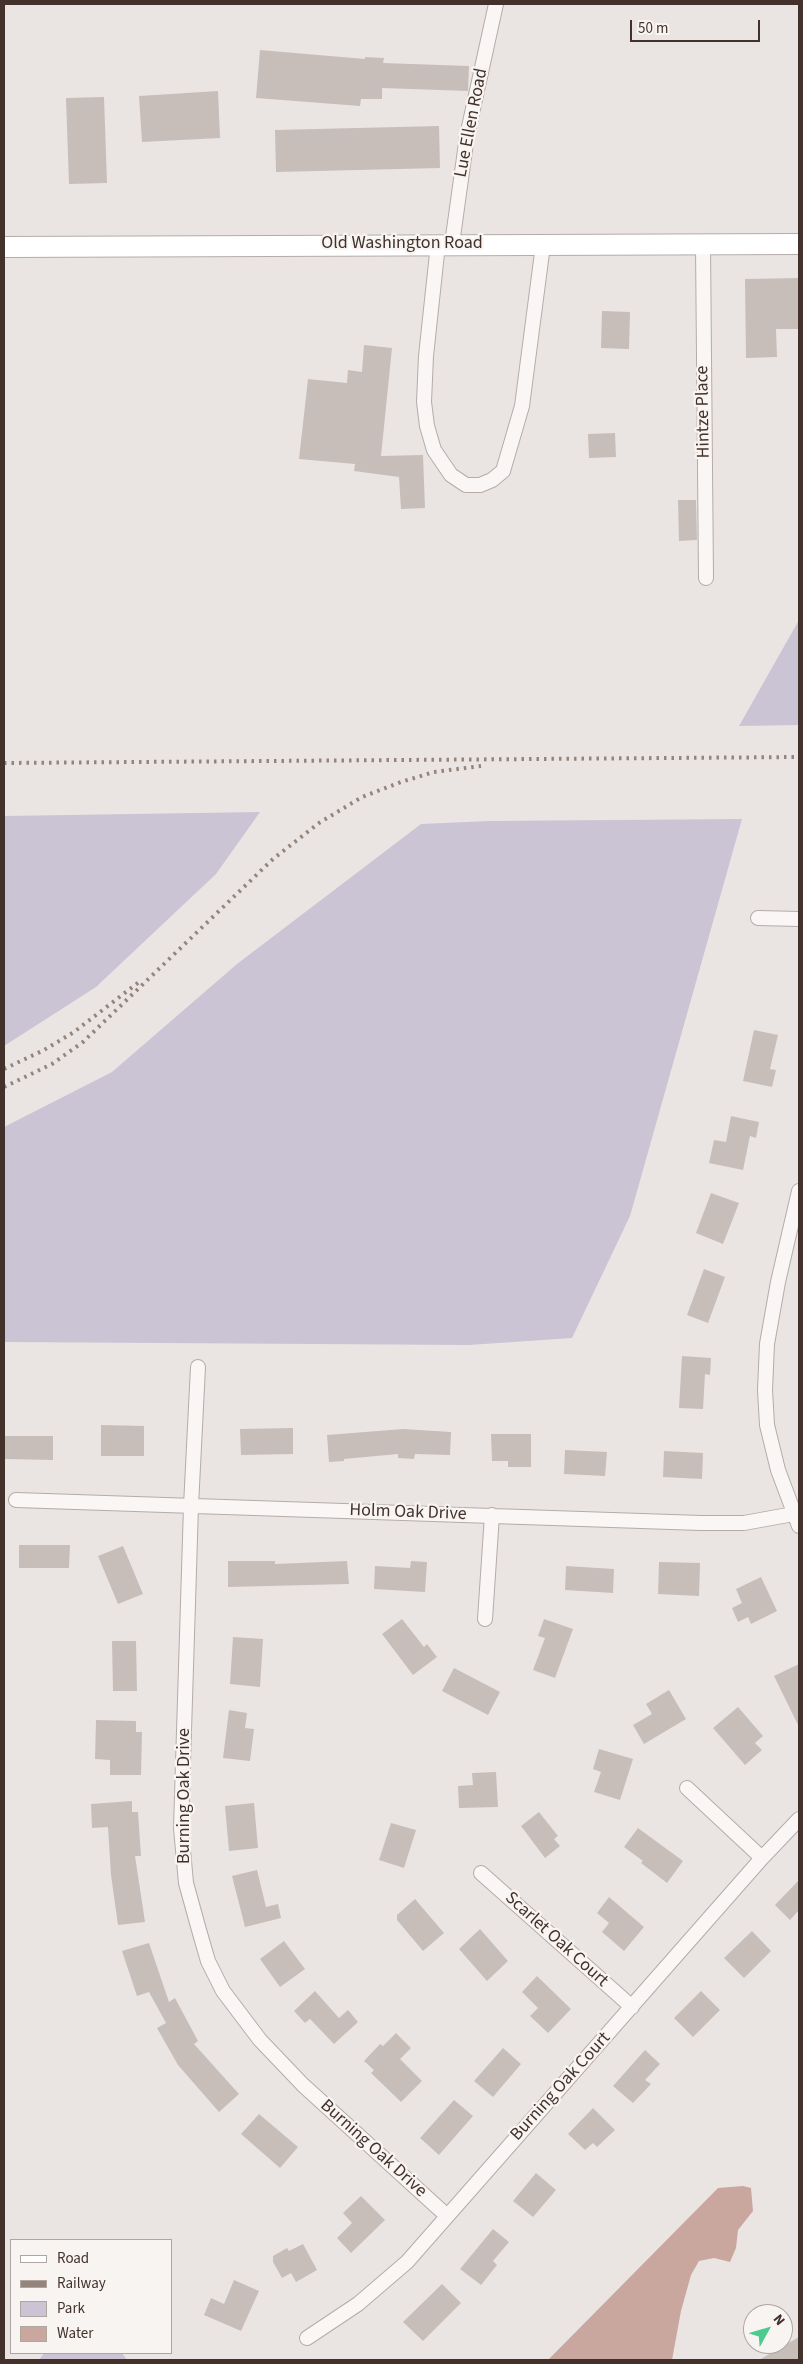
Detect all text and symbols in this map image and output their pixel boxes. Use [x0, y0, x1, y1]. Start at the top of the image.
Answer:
scale bar [633, 10, 763, 42]
text: 50 m [638, 18, 668, 39]
street label: Lue Ellen Road [451, 67, 493, 179]
street label: Old Washington Road [321, 233, 483, 255]
street label: Hintze Place [692, 365, 716, 459]
street label: Holm Oak Drive [349, 1500, 467, 1526]
street label: Burning Oak Drive [174, 1728, 196, 1864]
street label: Scarlet Oak Court [500, 1888, 612, 1992]
street label: Burning Oak Court [506, 2028, 616, 2146]
street label: Burning Oak Drive [315, 2095, 431, 2203]
legend [10, 2239, 172, 2354]
text: Road [57, 2248, 89, 2269]
text: Railway [57, 2273, 106, 2294]
text: Park [57, 2298, 85, 2319]
north arrow [743, 2304, 793, 2354]
text: N [768, 2310, 790, 2330]
text: Water [57, 2323, 93, 2344]

